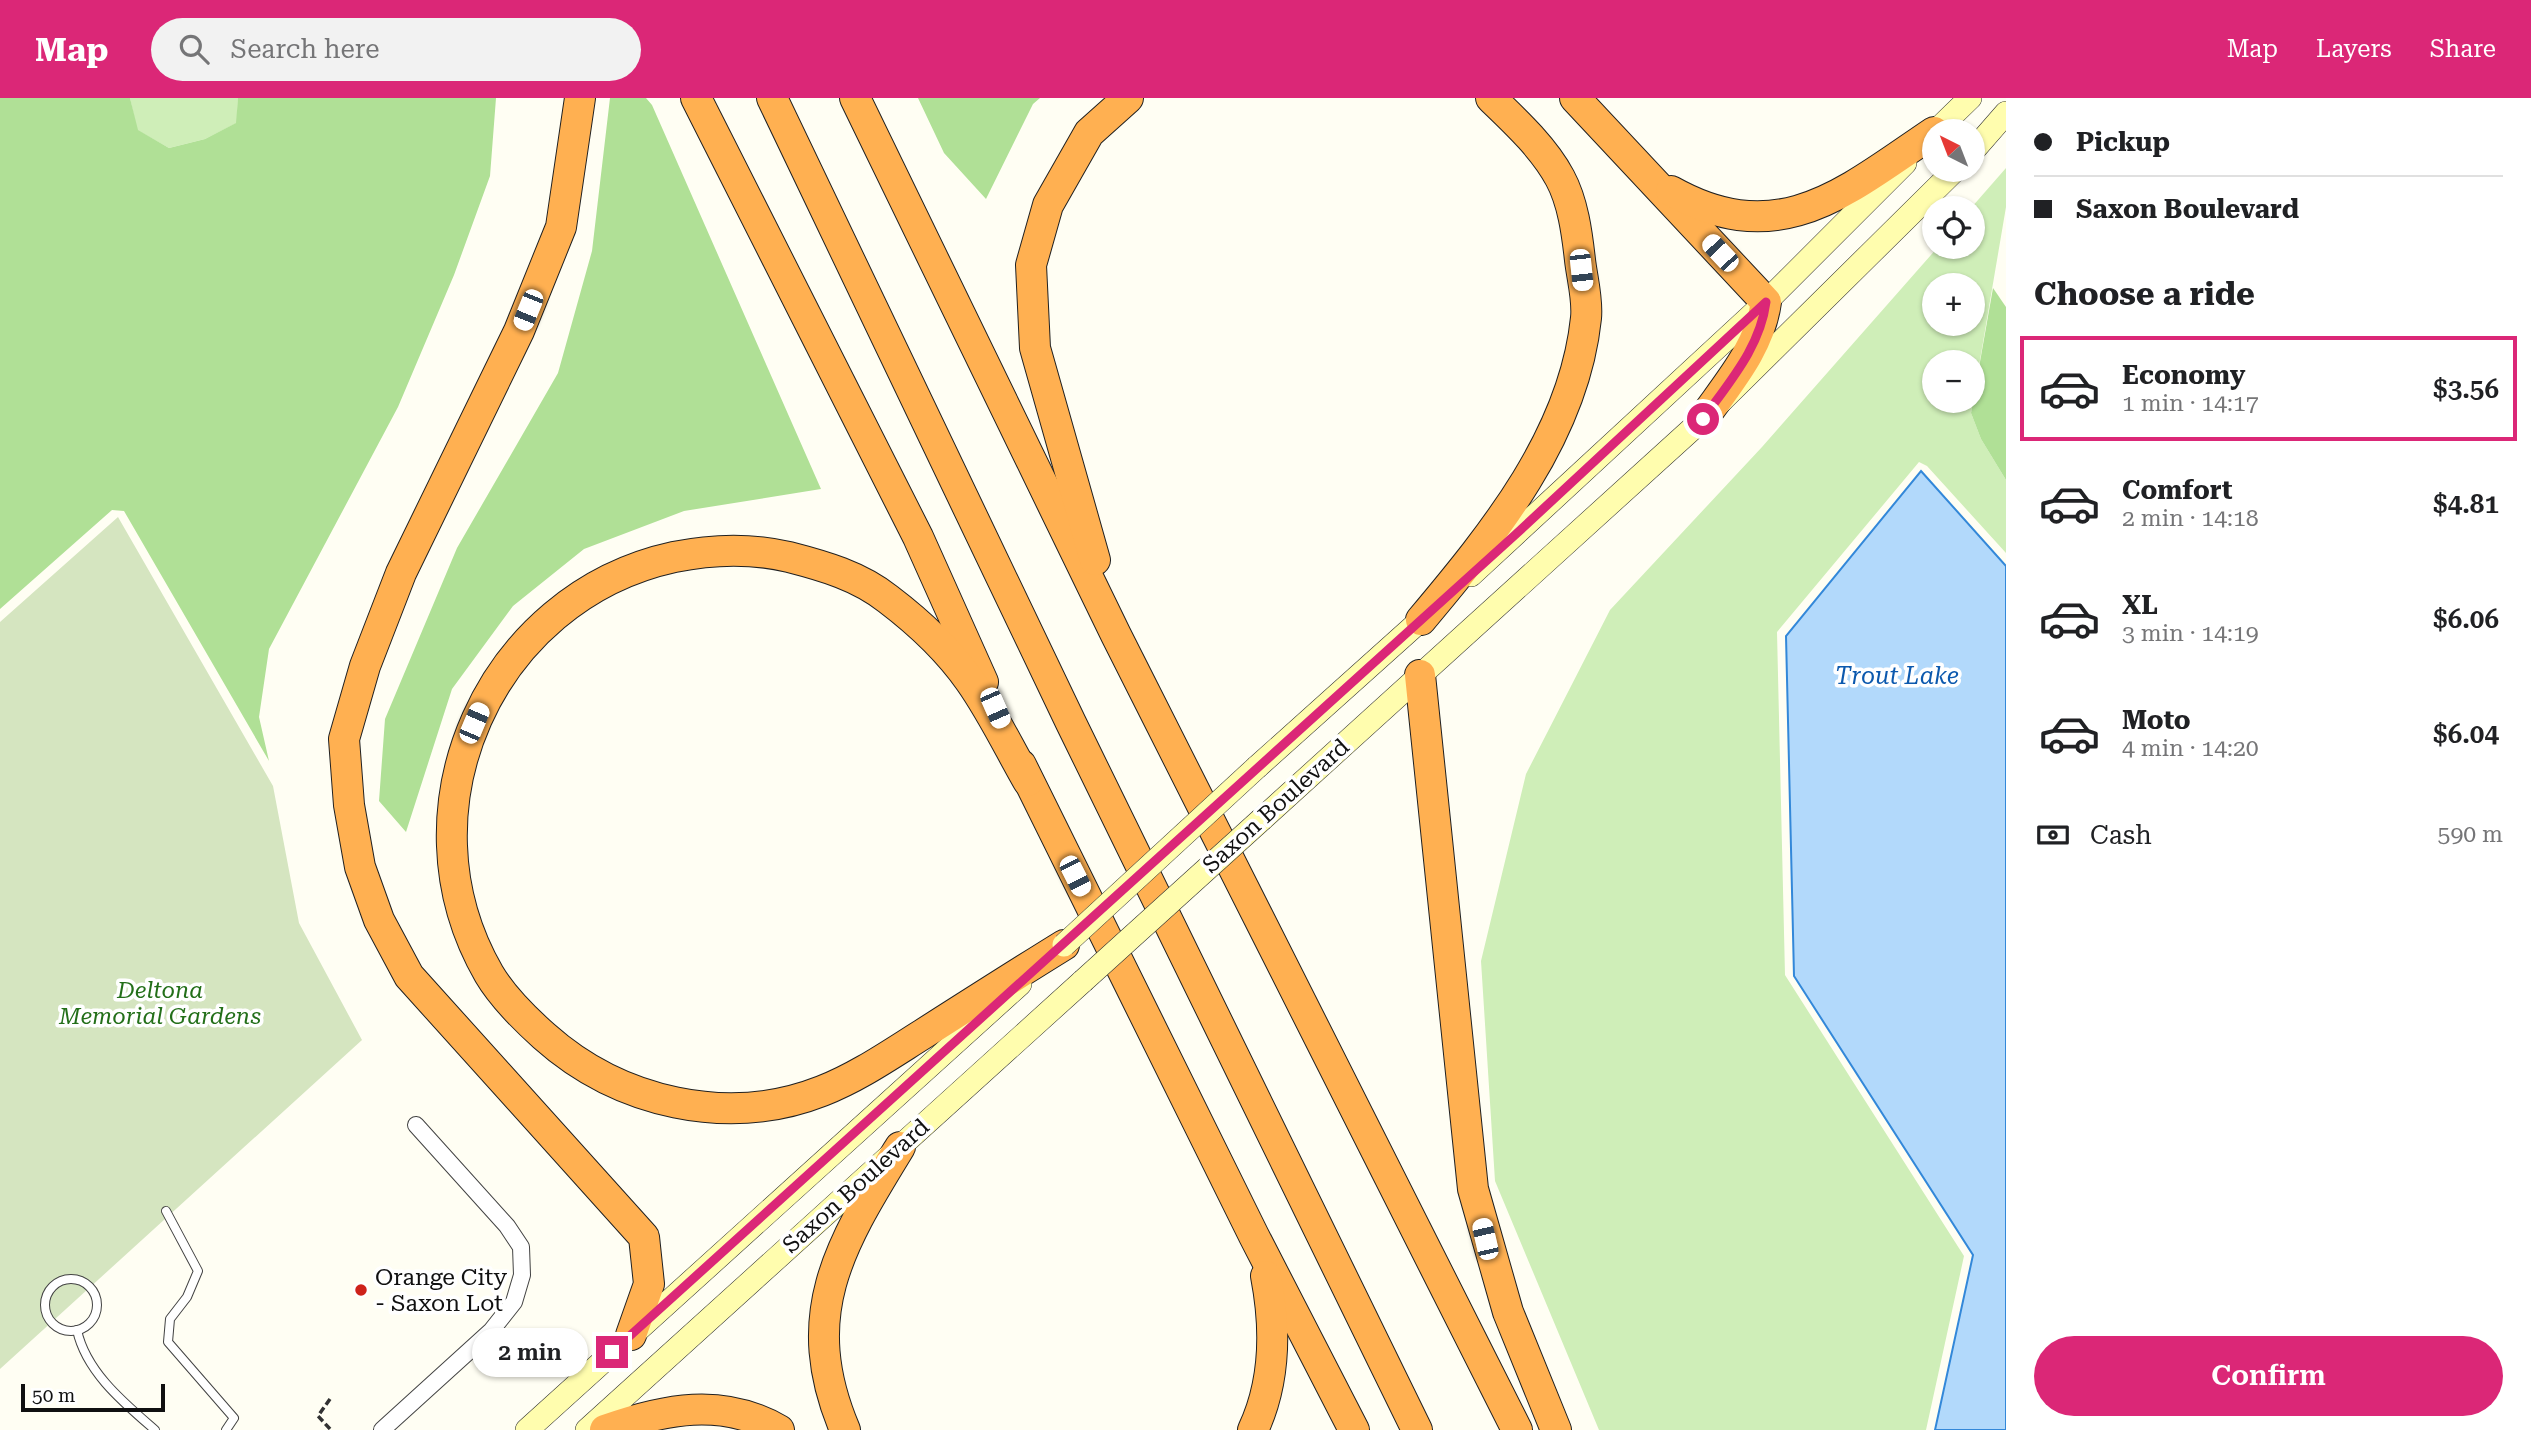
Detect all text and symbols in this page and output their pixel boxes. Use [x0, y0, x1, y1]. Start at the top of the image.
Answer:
search box [151, 18, 641, 81]
text: Map [35, 30, 109, 69]
icon: search [175, 30, 213, 68]
text: Search here [231, 34, 380, 64]
text: Map [2227, 35, 2278, 63]
text: Layers [2316, 35, 2392, 63]
text: Share [2430, 35, 2496, 63]
north arrow [1922, 119, 1984, 182]
map controls [1922, 119, 1985, 413]
text: Pickup [2076, 127, 2170, 157]
text: Saxon Boulevard [2076, 194, 2299, 224]
button: locate [1922, 196, 1985, 259]
car [1698, 230, 1743, 276]
car [1569, 248, 1594, 292]
button: + [1922, 273, 1985, 336]
text: Choose a ride [2034, 275, 2255, 313]
car [511, 287, 546, 333]
button: − [1922, 350, 1985, 413]
icon: car [2038, 357, 2101, 420]
text: Economy [2122, 360, 2245, 390]
text: $3.56 [2433, 374, 2499, 404]
text: 1 min · 14:17 [2122, 390, 2259, 417]
route start [1687, 403, 1719, 435]
icon: car [2038, 472, 2101, 535]
text: Comfort [2122, 475, 2232, 505]
text: $4.81 [2433, 489, 2499, 519]
text: 2 min · 14:18 [2122, 505, 2259, 532]
icon: car [2038, 587, 2101, 650]
text: XL [2122, 590, 2158, 620]
text: $6.06 [2433, 604, 2499, 634]
text: 3 min · 14:19 [2122, 620, 2259, 647]
water label: Trout Lake [1835, 662, 1959, 690]
car [977, 685, 1014, 731]
car [457, 700, 492, 746]
icon: car [2038, 702, 2101, 765]
text: Moto [2122, 705, 2191, 735]
text: $6.04 [2433, 719, 2499, 749]
street label: Saxon Boulevard [1197, 733, 1355, 879]
text: 4 min · 14:20 [2122, 735, 2259, 762]
icon: cash [2034, 816, 2072, 854]
text: Cash [2090, 820, 2152, 850]
text: 590 m [2438, 821, 2503, 848]
car [1057, 853, 1094, 899]
park label: Deltona Memorial Gardens [58, 977, 261, 1030]
street label: Saxon Boulevard [777, 1113, 935, 1259]
car [1471, 1216, 1500, 1262]
place label: Orange City - Saxon Lot [375, 1264, 508, 1317]
marker: Orange City - Saxon Lot [353, 1282, 369, 1298]
callout: 2 min [472, 1328, 588, 1376]
route end [596, 1336, 628, 1368]
button: Confirm [2034, 1336, 2503, 1416]
text: 2 min [498, 1339, 562, 1366]
scale bar [21, 1381, 164, 1413]
text: 50 m [32, 1384, 75, 1407]

